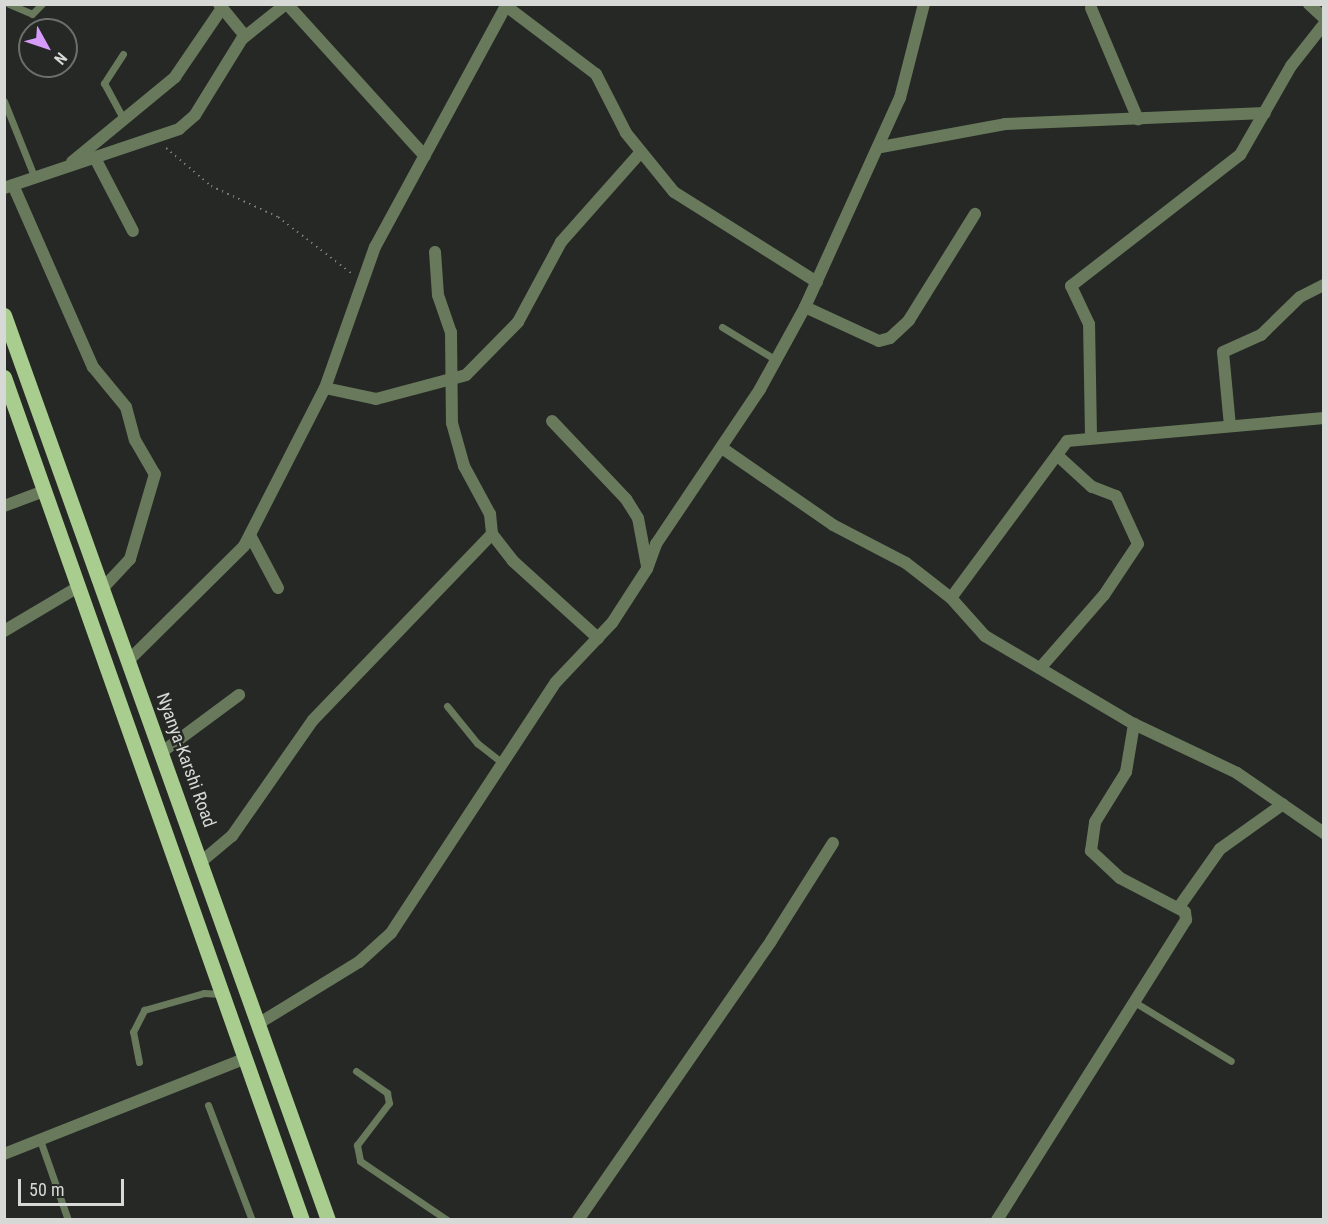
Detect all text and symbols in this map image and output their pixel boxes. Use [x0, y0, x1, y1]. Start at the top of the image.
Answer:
north arrow [18, 18, 78, 78]
text: N [50, 49, 71, 68]
street label: Nyanya-Karshi Road [152, 690, 220, 830]
scale bar [21, 1167, 128, 1205]
text: 50 m [29, 1179, 64, 1200]

